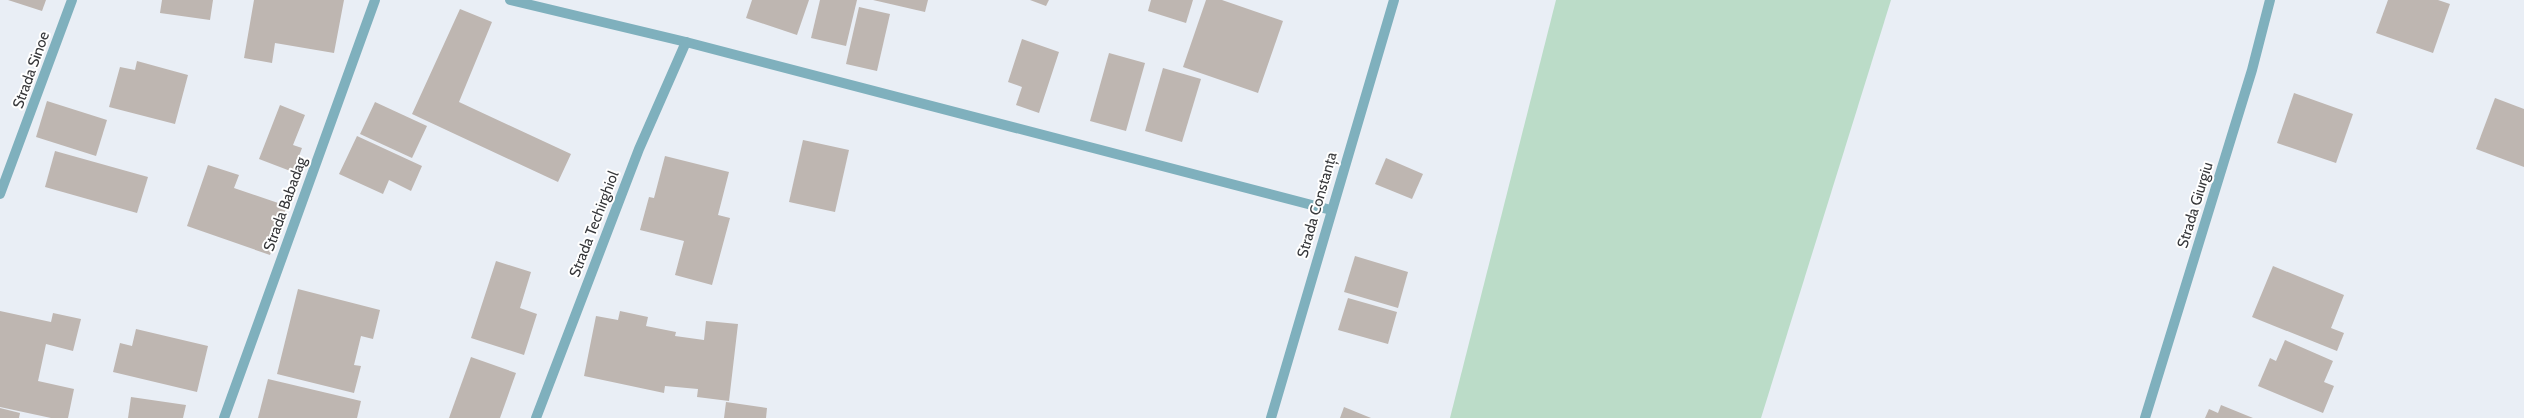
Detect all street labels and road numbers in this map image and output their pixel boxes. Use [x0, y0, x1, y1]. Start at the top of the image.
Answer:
street label: Strada Sinoe [9, 29, 53, 111]
street label: Strada Constanța [1293, 149, 1342, 260]
street label: Strada Babadag [260, 154, 311, 254]
street label: Strada Giurgiu [2173, 160, 2217, 250]
street label: Strada Techirghiol [566, 168, 623, 280]

